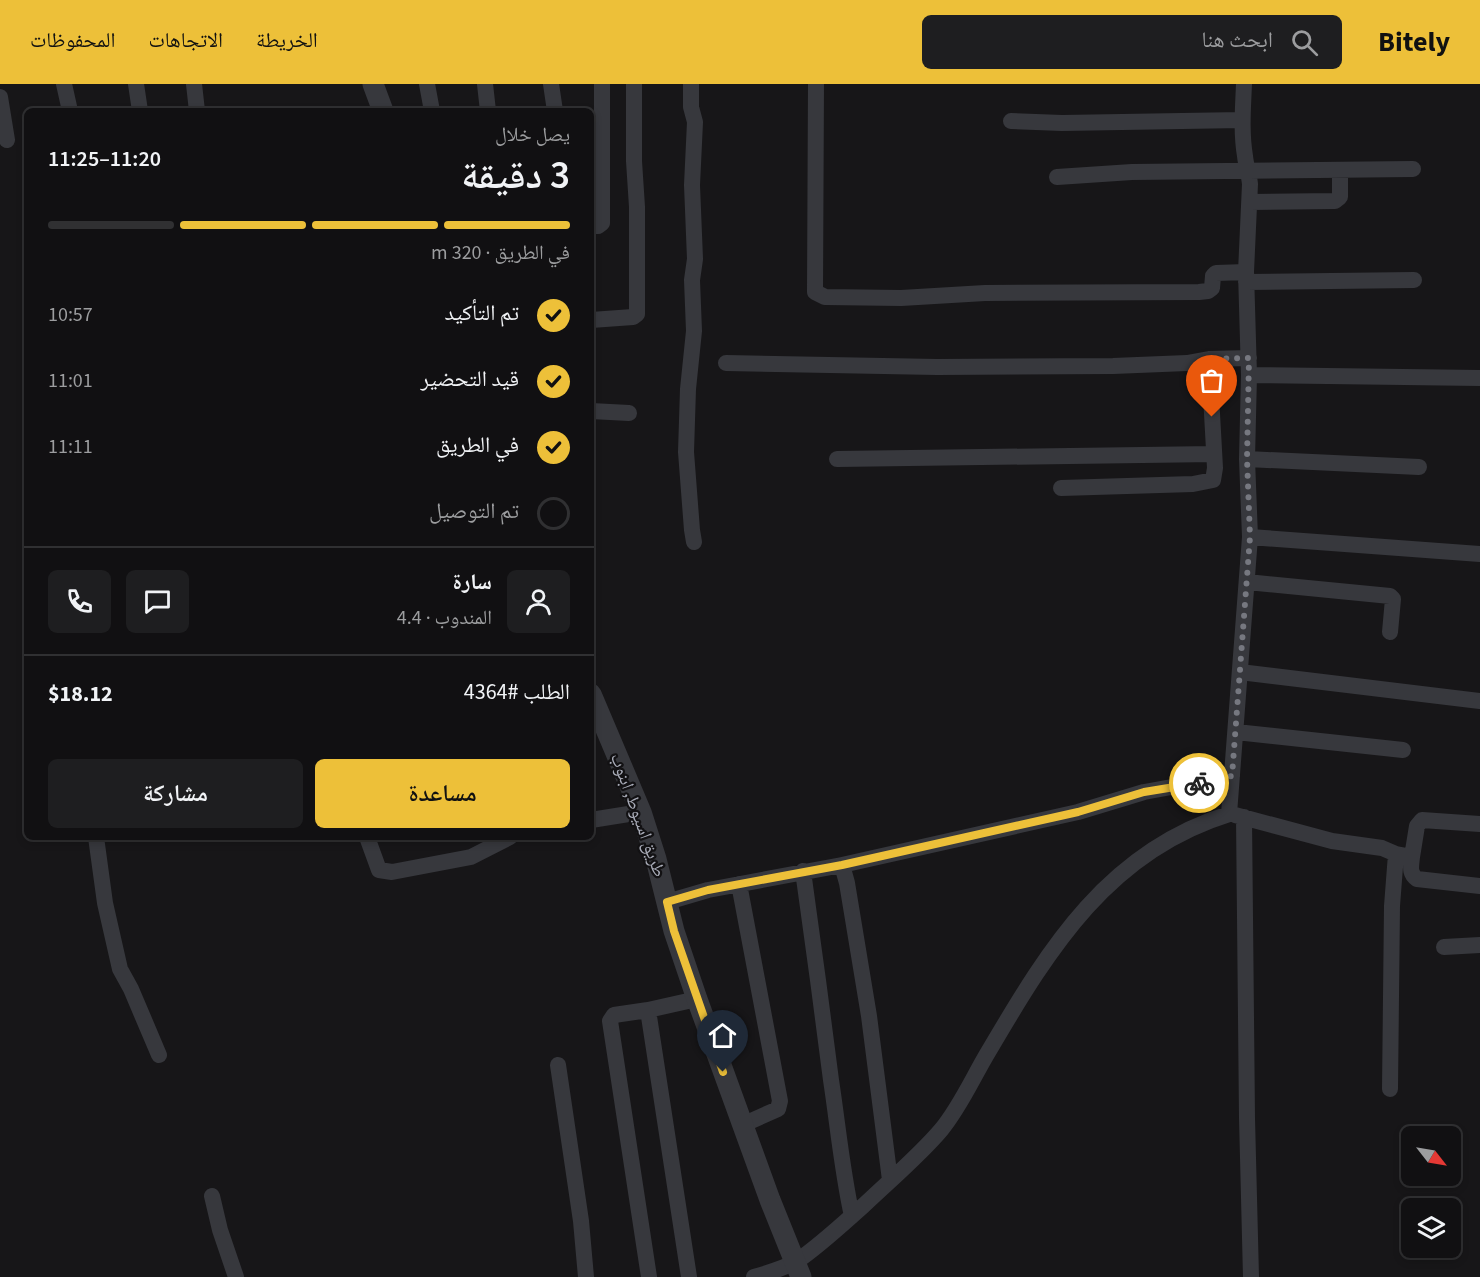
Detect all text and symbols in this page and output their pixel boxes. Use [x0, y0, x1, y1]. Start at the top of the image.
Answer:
search box [922, 15, 1342, 69]
text: Bitely [1378, 22, 1450, 62]
text: ابحث هنا [1202, 24, 1273, 56]
text: المحفوظات [30, 25, 115, 55]
text: الاتجاهات [148, 25, 223, 55]
text: الخريطة [256, 25, 318, 55]
icon: search [1288, 26, 1321, 59]
text: يصل خلال [495, 121, 570, 149]
text: 11:20–11:25 [48, 143, 161, 175]
text: 3 دقيقة [461, 148, 570, 204]
text: في الطريق · 320 m [431, 239, 570, 267]
text: تم التأكيد [445, 297, 519, 329]
icon: check [537, 299, 570, 332]
text: 10:57 [48, 301, 93, 329]
pin [1186, 355, 1237, 417]
text: قيد التحضير [421, 363, 519, 395]
icon: bag [1195, 364, 1228, 397]
icon: check [537, 365, 570, 398]
text: 11:01 [48, 367, 93, 395]
text: في الطريق [436, 429, 519, 461]
icon: check [537, 431, 570, 464]
text: 11:11 [48, 433, 93, 461]
text: تم التوصيل [429, 495, 519, 527]
text: سارة [453, 566, 492, 598]
button: phone [48, 570, 111, 633]
button: chat [126, 570, 189, 633]
button: person [507, 570, 570, 633]
text: المندوب · 4.4 [397, 604, 492, 632]
text: الطلب #4364 [464, 676, 570, 708]
text: $18.12 [48, 678, 113, 710]
street label: طريق اسيوط, ابنوب [604, 750, 672, 880]
courier [1169, 753, 1229, 813]
button: مشاركة [48, 759, 303, 828]
button: مساعدة [315, 759, 570, 828]
icon: bike [1183, 767, 1216, 800]
pin [697, 1010, 748, 1072]
icon: home [706, 1019, 739, 1052]
north arrow [1401, 1126, 1461, 1186]
map controls [1401, 1126, 1461, 1258]
button: layers [1401, 1198, 1461, 1258]

